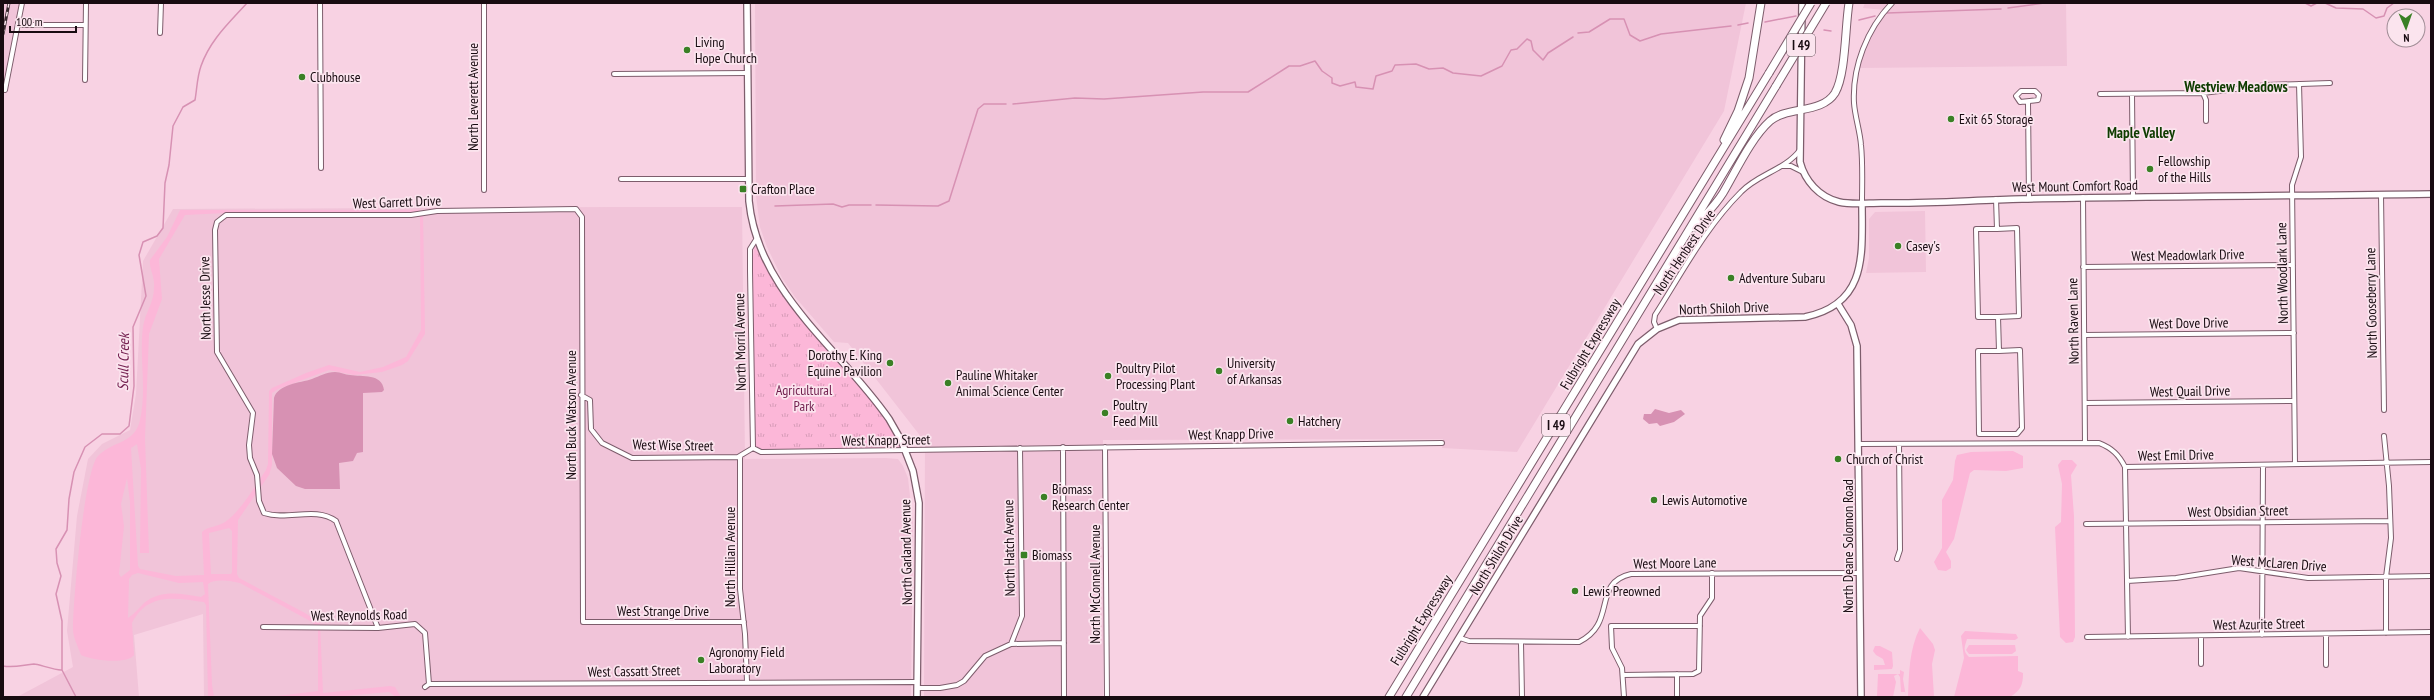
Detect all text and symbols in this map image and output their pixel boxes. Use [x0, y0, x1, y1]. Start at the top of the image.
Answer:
scale bar [10, 8, 76, 34]
north arrow [2386, 8, 2426, 48]
text: 100 m [16, 14, 43, 29]
text: N [2403, 31, 2410, 45]
place label: Living Hope Church [695, 33, 757, 67]
road number: I 49 [1787, 34, 1815, 56]
street label: North Leverett Avenue [464, 43, 482, 151]
marker: Living Hope Church [682, 45, 692, 55]
place label: Clubhouse [310, 68, 361, 86]
marker: Clubhouse [297, 72, 307, 82]
district label: Westview Meadows [2183, 77, 2288, 96]
place label: Exit 65 Storage [1959, 110, 2033, 128]
marker: Exit 65 Storage [1946, 114, 1956, 124]
district label: Maple Valley [2107, 123, 2176, 142]
place label: Fellowship of the Hills [2158, 152, 2211, 186]
marker: Fellowship of the Hills [2145, 164, 2155, 174]
street label: West Mount Comfort Road [2012, 176, 2138, 196]
place label: Crafton Place [751, 180, 815, 198]
marker: Crafton Place [738, 184, 748, 194]
street label: West Garrett Drive [353, 191, 442, 213]
street label: North Henbest Drive [1649, 206, 1719, 298]
street label: North Woodlark Lane [2272, 222, 2292, 324]
place label: Casey's [1906, 237, 1940, 255]
marker: Casey's [1893, 241, 1903, 251]
street label: West Meadowlark Drive [2131, 245, 2245, 265]
street label: North Gooseberry Lane [2361, 247, 2381, 359]
street label: North Jesse Drive [195, 256, 215, 340]
place label: Adventure Subaru [1739, 269, 1825, 287]
marker: Adventure Subaru [1726, 273, 1736, 283]
street label: North Raven Lane [2063, 277, 2083, 364]
street label: North Morril Avenue [730, 293, 750, 391]
street label: Fulbright Expressway [1556, 295, 1625, 393]
street label: North Shiloh Drive [1679, 297, 1769, 319]
street label: West Dove Drive [2149, 313, 2229, 333]
water label: Scull Creek [113, 331, 133, 391]
place label: Dorothy E. King Equine Pavilion [807, 346, 882, 380]
street label: North Buck Watson Avenue [562, 350, 580, 480]
place label: University of Arkansas [1227, 354, 1282, 388]
marker: Dorothy E. King Equine Pavilion [885, 358, 895, 368]
place label: Poultry Pilot Processing Plant [1116, 359, 1195, 393]
place label: Pauline Whitaker Animal Science Center [956, 366, 1064, 400]
marker: University of Arkansas [1214, 366, 1224, 376]
marker: Poultry Pilot Processing Plant [1103, 371, 1113, 381]
marker: Pauline Whitaker Animal Science Center [943, 378, 953, 388]
park label: Agricultural Park [776, 381, 833, 415]
street label: West Quail Drive [2150, 381, 2231, 401]
place label: Poultry Feed Mill [1113, 396, 1158, 430]
marker: Poultry Feed Mill [1100, 408, 1110, 418]
place label: Hatchery [1298, 412, 1342, 430]
road number: I 49 [1542, 414, 1570, 436]
marker: Hatchery [1285, 416, 1295, 426]
street label: West Knapp Drive [1188, 424, 1274, 444]
street label: West Knapp Street [841, 430, 931, 450]
street label: West Wise Street [632, 435, 714, 455]
street label: West Emil Drive [2138, 445, 2214, 465]
place label: Church of Christ [1846, 450, 1923, 468]
marker: Church of Christ [1833, 454, 1843, 464]
street label: North Deane Solomon Road [1839, 479, 1857, 613]
place label: Biomass Research Center [1052, 480, 1129, 514]
place label: Lewis Automotive [1662, 491, 1747, 509]
marker: Biomass Research Center [1039, 492, 1049, 502]
marker: Lewis Automotive [1649, 495, 1659, 505]
street label: North Garland Avenue [896, 499, 916, 605]
street label: North Hatch Avenue [999, 499, 1019, 597]
street label: West Obsidian Street [2188, 501, 2289, 521]
street label: North Hillian Avenue [721, 506, 739, 607]
street label: North Shiloh Drive [1465, 512, 1527, 598]
street label: North McConnell Avenue [1086, 524, 1104, 644]
place label: Biomass [1032, 546, 1072, 564]
marker: Biomass [1019, 550, 1029, 560]
street label: West McLaren Drive [2231, 551, 2327, 575]
street label: West Moore Lane [1633, 553, 1717, 573]
street label: Fulbright Expressway [1386, 571, 1456, 669]
place label: Lewis Preowned [1583, 582, 1660, 600]
marker: Lewis Preowned [1570, 586, 1580, 596]
street label: West Strange Drive [617, 602, 709, 620]
street label: West Reynolds Road [311, 605, 407, 625]
street label: West Azurite Street [2213, 614, 2305, 634]
place label: Agronomy Field Laboratory [709, 643, 784, 677]
marker: Agronomy Field Laboratory [696, 655, 706, 665]
street label: West Cassatt Street [587, 661, 681, 681]

